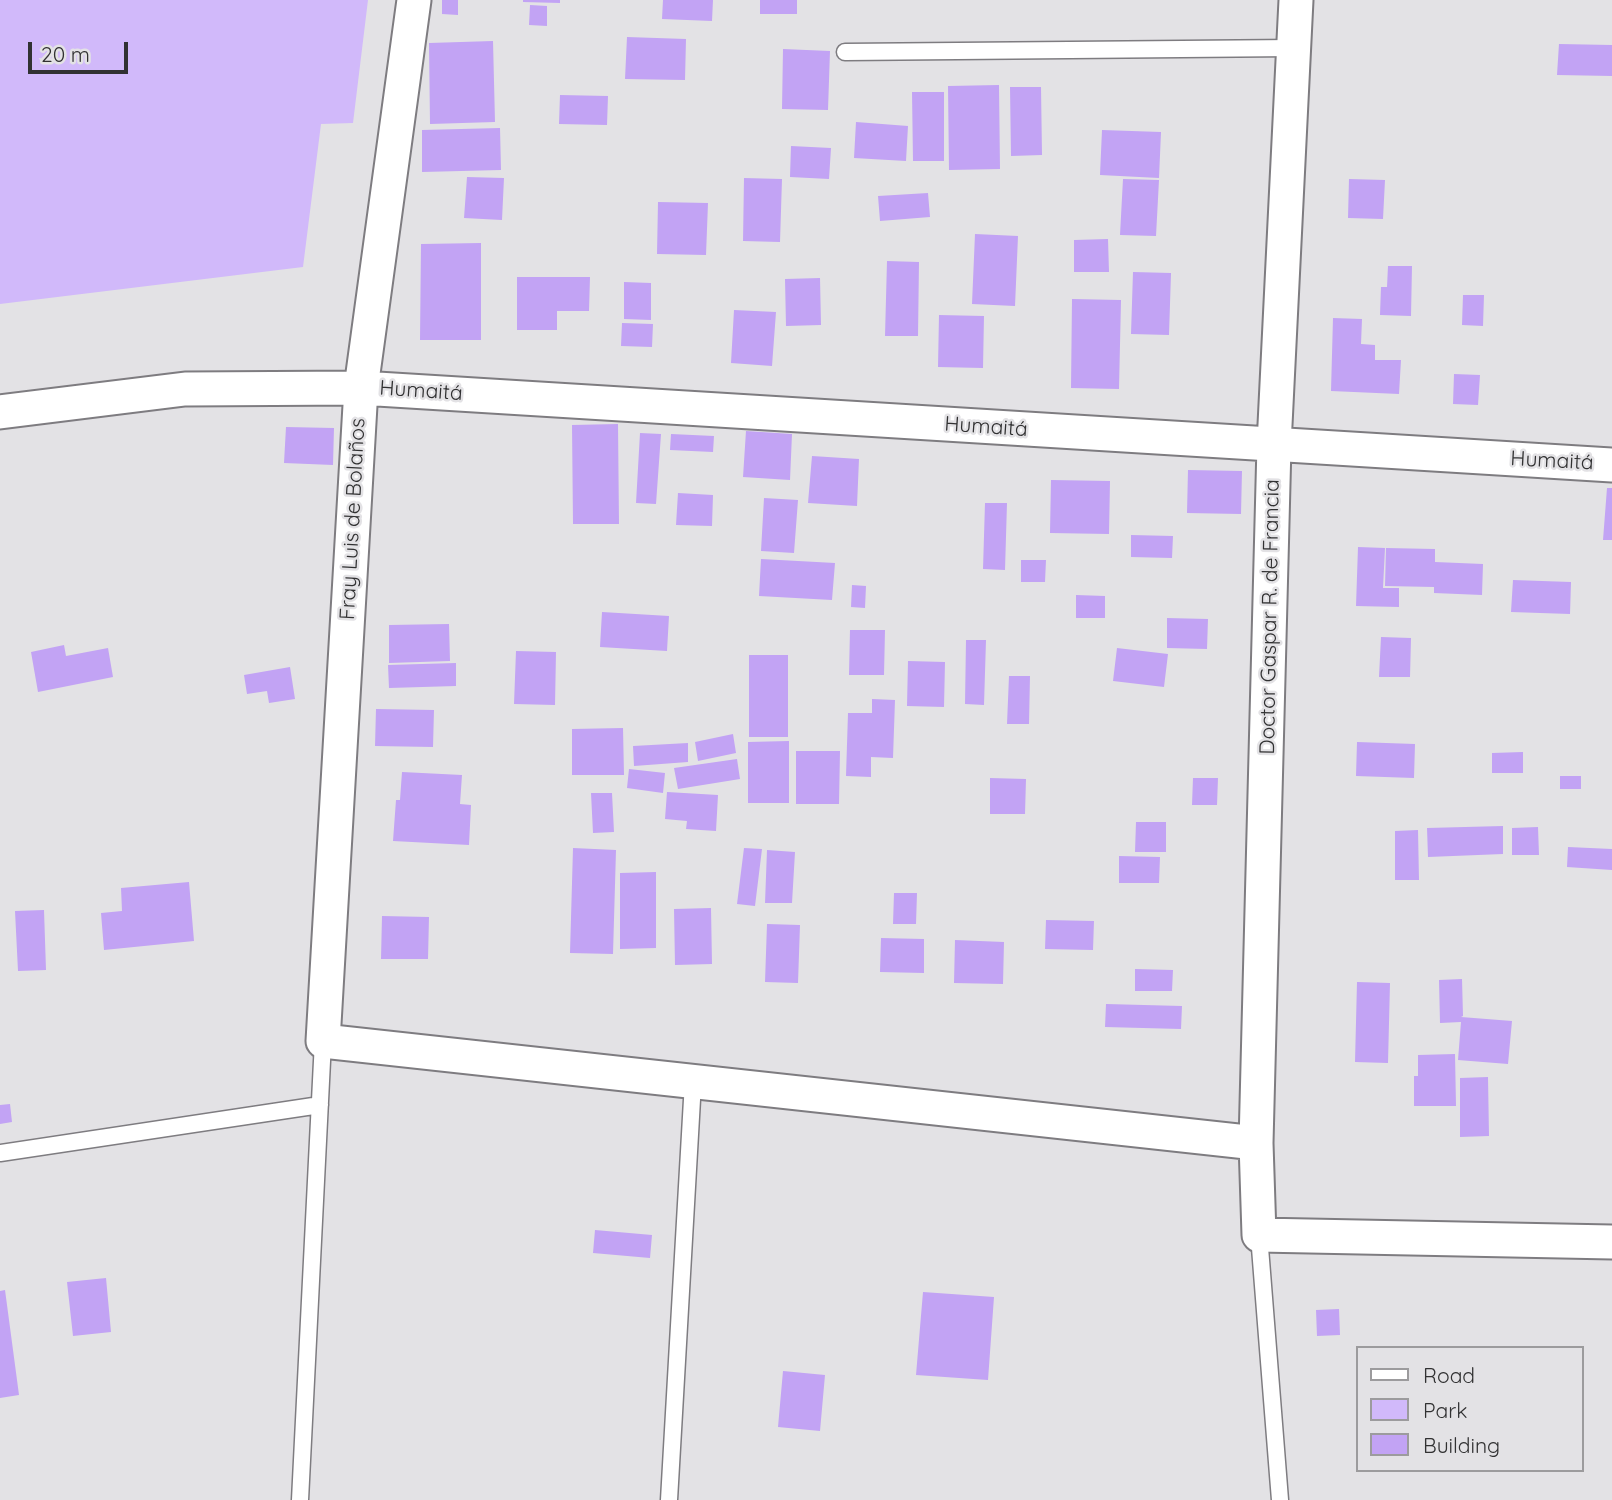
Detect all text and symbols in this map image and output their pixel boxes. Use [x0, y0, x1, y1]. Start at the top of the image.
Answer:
scale bar [32, 28, 131, 72]
text: 20 m [41, 41, 90, 67]
street label: Humaitá [379, 376, 463, 406]
street label: Humaitá [944, 412, 1028, 442]
street label: Fray Luis de Bolaños [335, 417, 371, 621]
street label: Humaitá [1510, 446, 1594, 476]
street label: Doctor Gaspar R. de Francia [1255, 479, 1285, 755]
legend [1356, 1346, 1584, 1472]
text: Road [1423, 1362, 1475, 1388]
text: Park [1423, 1397, 1467, 1423]
text: Building [1423, 1432, 1500, 1458]

